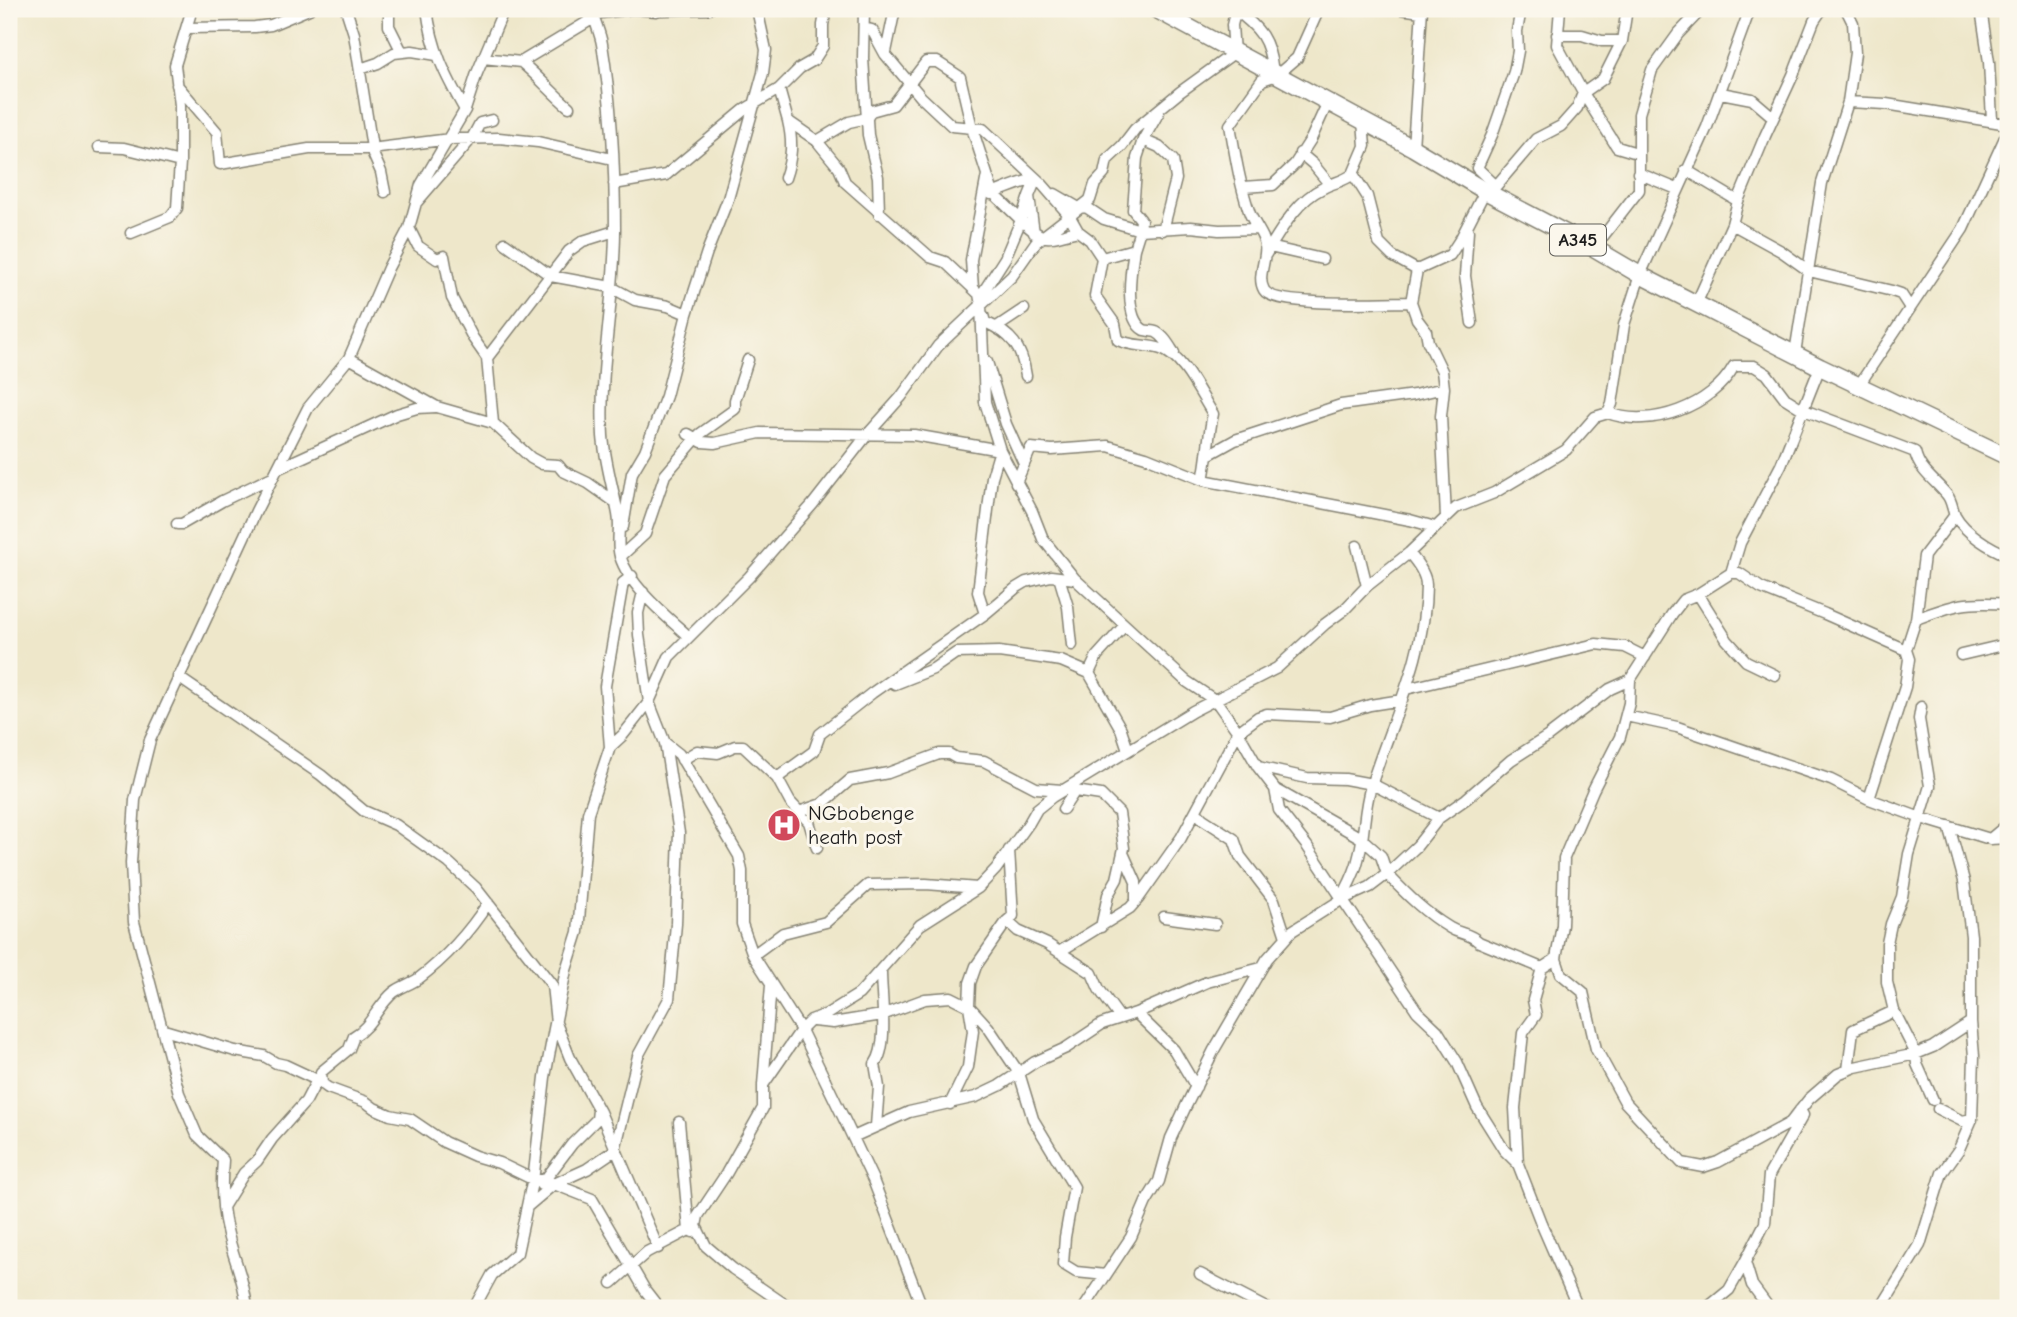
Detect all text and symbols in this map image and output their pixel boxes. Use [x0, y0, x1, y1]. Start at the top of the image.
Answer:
road number: A345 [1550, 224, 1606, 256]
place label: NGbobenge heath post [808, 801, 914, 849]
hospital icon: NGbobenge heath post [765, 806, 803, 844]

